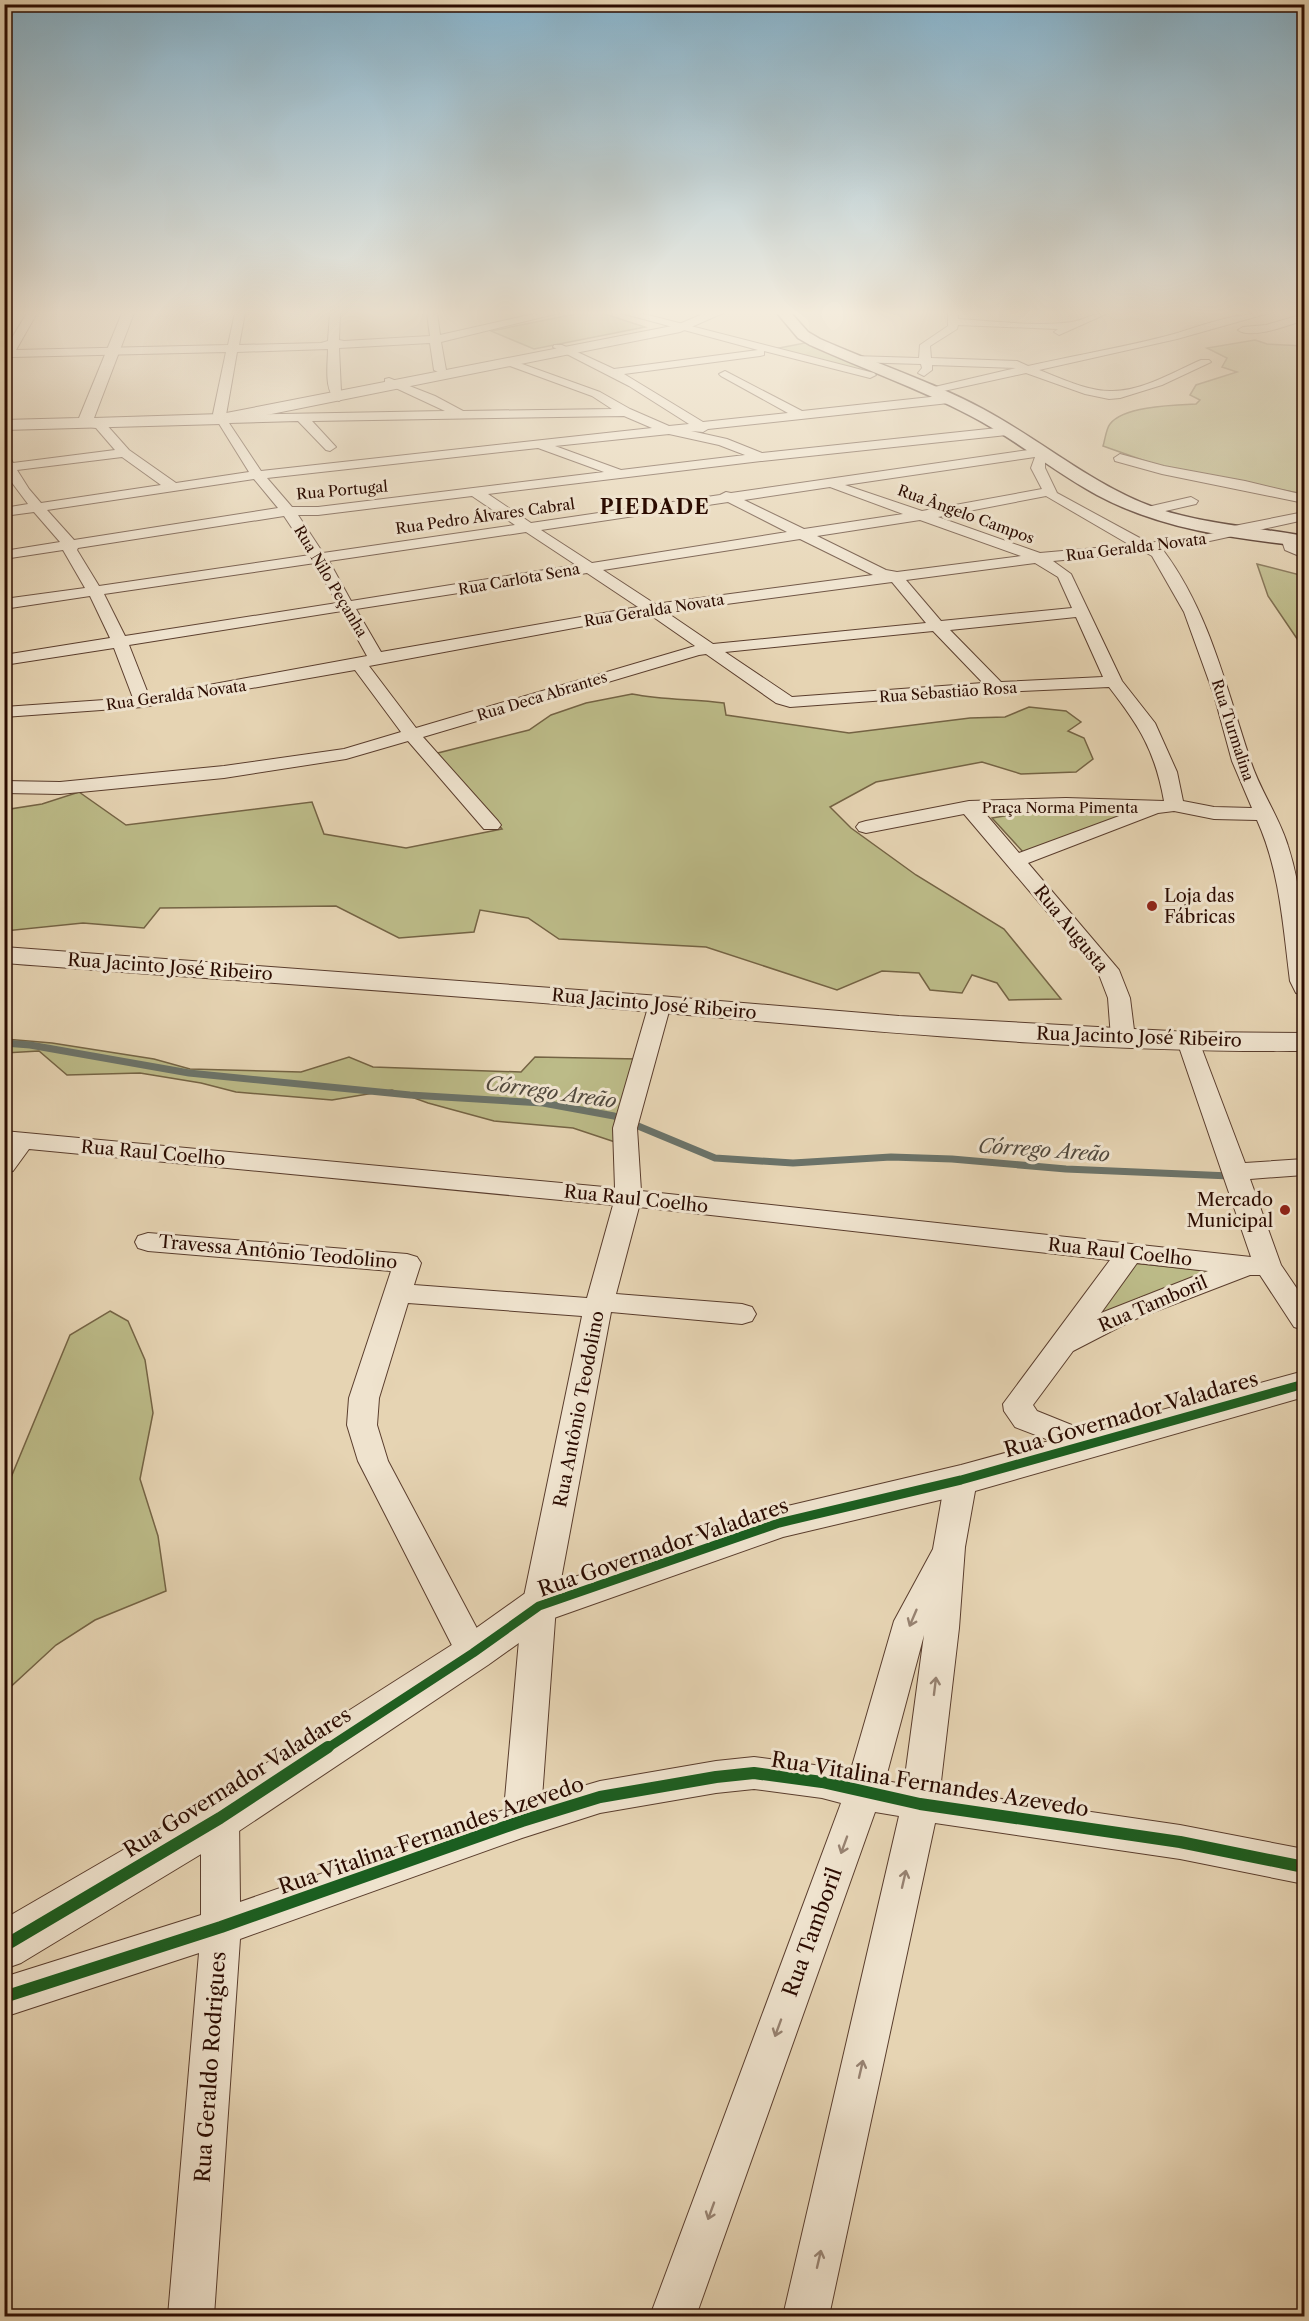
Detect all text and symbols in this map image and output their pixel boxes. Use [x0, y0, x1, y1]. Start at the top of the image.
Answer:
street label: Rua Portugal [295, 476, 389, 503]
street label: Rua Ângelo Campos [895, 480, 1037, 548]
street label: Rua Pedro Álvares Cabral [394, 494, 576, 538]
district label: PIEDADE [600, 495, 710, 519]
street label: Rua Nilo Peçanha [290, 522, 372, 640]
street label: Rua Geralda Novata [1065, 529, 1207, 565]
street label: Rua Carlota Sena [457, 559, 581, 599]
street label: Rua Geralda Novata [583, 590, 725, 630]
street label: Rua Deca Abrantes [474, 667, 610, 725]
street label: Rua Geralda Novata [105, 676, 247, 714]
street label: Rua Turmalina [1208, 677, 1258, 783]
street label: Rua Sebastião Rosa [878, 678, 1018, 706]
street label: Praça Norma Pimenta [982, 798, 1138, 817]
street label: Rua Augusta [1029, 881, 1113, 977]
place label: Loja das Fábricas [1164, 885, 1235, 928]
marker: Loja das Fábricas [1145, 899, 1159, 913]
street label: Rua Jacinto José Ribeiro [67, 949, 273, 985]
street label: Rua Jacinto José Ribeiro [551, 984, 757, 1024]
street label: Rua Jacinto José Ribeiro [1036, 1022, 1242, 1052]
water label: Córrego Areão [484, 1071, 618, 1113]
water label: Córrego Areão [977, 1133, 1111, 1167]
street label: Rua Raul Coelho [80, 1136, 226, 1170]
street label: Rua Raul Coelho [563, 1180, 709, 1218]
place label: Mercado Municipal [1186, 1189, 1273, 1232]
marker: Mercado Municipal [1278, 1203, 1292, 1217]
street label: Travessa Antônio Teodolino [158, 1231, 398, 1273]
street label: Rua Raul Coelho [1047, 1233, 1193, 1271]
street label: Rua Tamboril [1095, 1271, 1211, 1337]
street label: Rua Antônio Teodolino [549, 1309, 609, 1509]
street label: Rua Governador Valadares [1001, 1366, 1261, 1462]
street label: Rua Governador Valadares [534, 1492, 792, 1602]
one-way arrow [907, 1609, 918, 1627]
one-way arrow [930, 1677, 941, 1697]
street label: Rua Governador Valadares [119, 1702, 355, 1862]
street label: Rua Vitalina Fernandes Azevedo [769, 1747, 1091, 1821]
street label: Rua Vitalina Fernandes Azevedo [275, 1771, 587, 1899]
one-way arrow [838, 1835, 849, 1854]
street label: Rua Tamboril [777, 1864, 847, 2000]
one-way arrow [898, 1869, 910, 1888]
street label: Rua Geraldo Rodrigues [189, 1951, 231, 2183]
one-way arrow [771, 2018, 782, 2037]
one-way arrow [856, 2060, 867, 2079]
one-way arrow [705, 2201, 716, 2220]
one-way arrow [813, 2250, 825, 2269]

